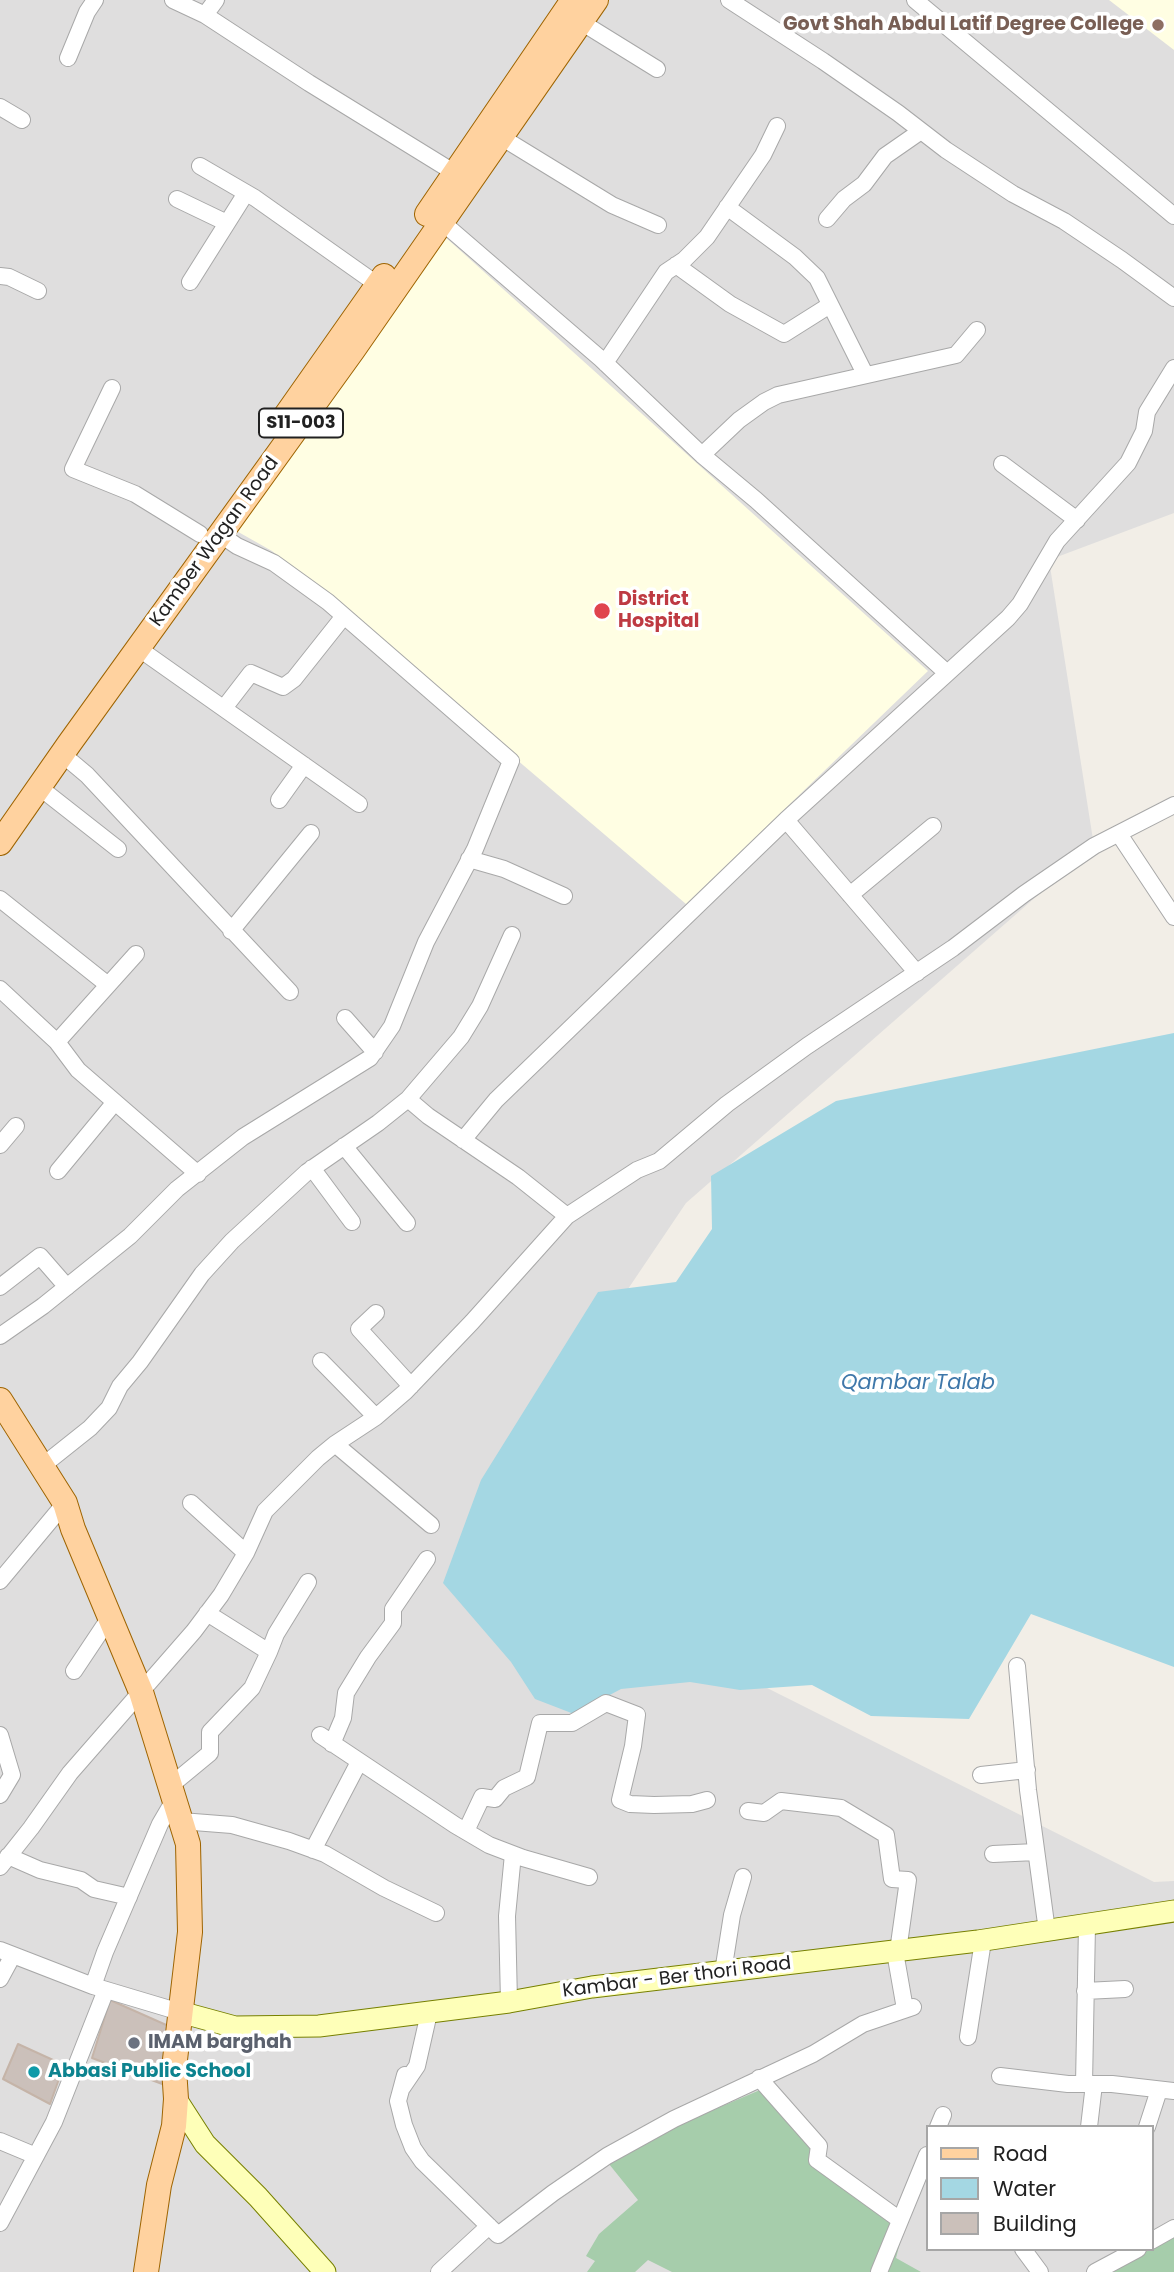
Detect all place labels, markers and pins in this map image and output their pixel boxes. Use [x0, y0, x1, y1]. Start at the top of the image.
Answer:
place label: Govt Shah Abdul Latif Degree College [783, 14, 1144, 36]
marker: Govt Shah Abdul Latif Degree College [1150, 17, 1166, 33]
place label: District Hospital [618, 589, 699, 633]
marker: District Hospital [592, 601, 612, 621]
place label: IMAM barghah [148, 2032, 292, 2054]
marker: IMAM barghah [126, 2035, 142, 2051]
place label: Abbasi Public School [48, 2061, 251, 2083]
marker: Abbasi Public School [26, 2064, 42, 2080]

